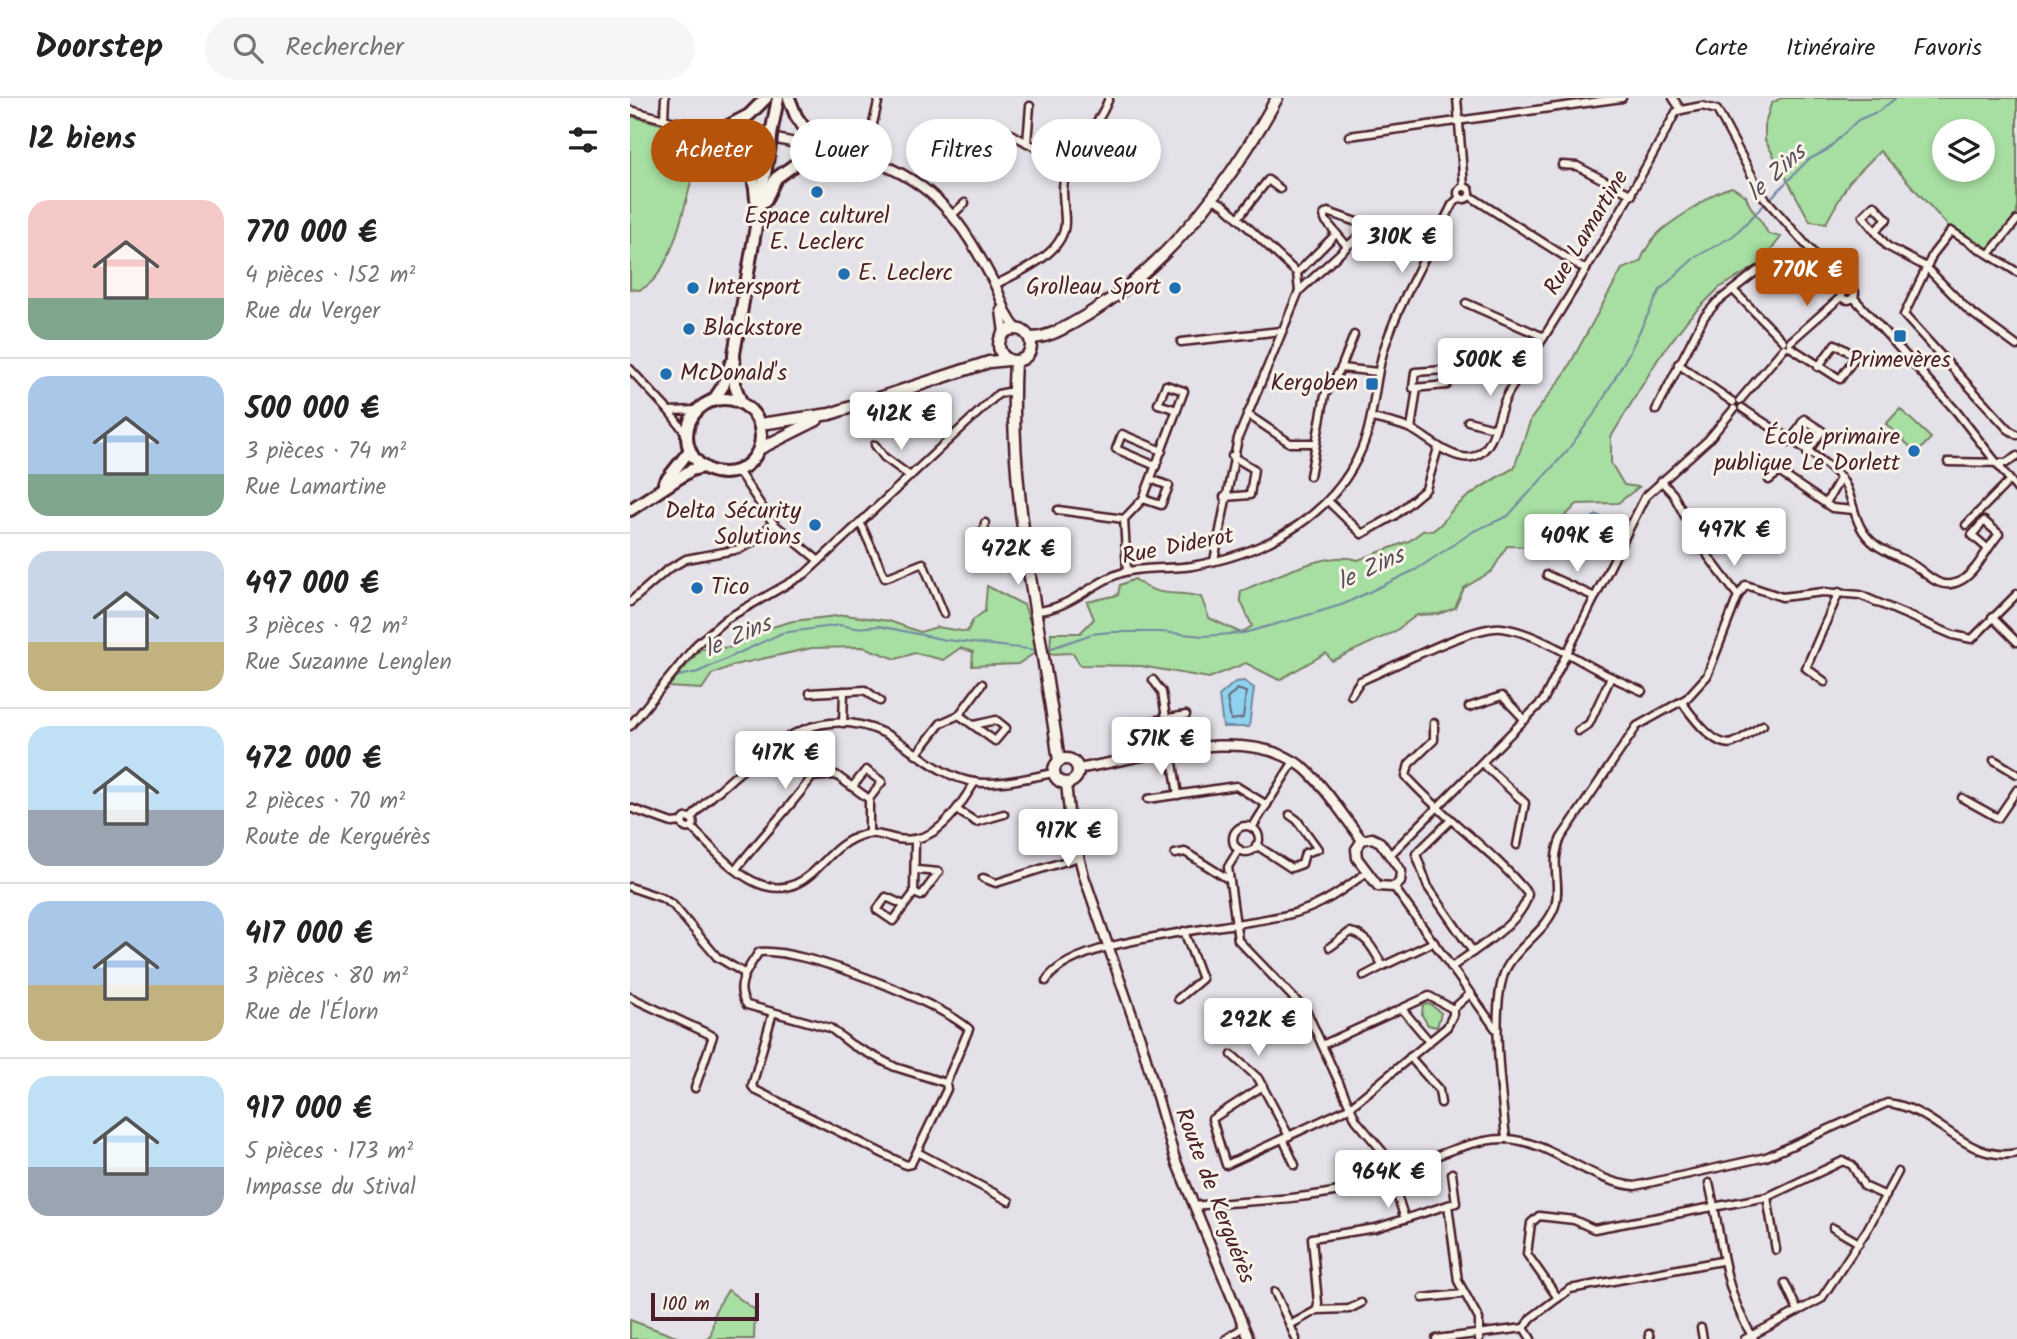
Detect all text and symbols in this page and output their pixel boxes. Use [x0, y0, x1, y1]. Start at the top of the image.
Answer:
search box [205, 17, 695, 80]
text: Doorstep [35, 22, 163, 75]
text: Rechercher [285, 27, 404, 69]
icon: search [229, 29, 267, 67]
text: Carte [1694, 29, 1748, 68]
text: Itinéraire [1786, 29, 1875, 68]
text: Favoris [1913, 29, 1982, 68]
text: 12 biens [28, 116, 136, 164]
chip: Acheter [651, 119, 776, 182]
chip: Louer [790, 119, 892, 182]
chip: Filtres [906, 119, 1017, 182]
chip: Nouveau [1031, 119, 1161, 182]
map controls [1932, 119, 1995, 182]
button: layers [1932, 119, 1995, 182]
icon: filters [564, 121, 602, 159]
water label: le Zins [1738, 133, 1818, 211]
street label: Rue Lamartine [1535, 163, 1639, 303]
marker: Espace culturel E. Leclerc [809, 184, 825, 200]
place label: Espace culturel E. Leclerc [744, 199, 890, 261]
text: 770 000 € [245, 210, 377, 258]
pin: 310K € [1345, 216, 1459, 275]
text: 310K € [1368, 220, 1436, 256]
icon: home [84, 228, 168, 312]
pin: 770K € [1750, 248, 1864, 308]
text: 770K € [1772, 253, 1842, 289]
place label: E. Leclerc [858, 256, 953, 292]
text: 4 pièces · 152 m² [245, 258, 415, 294]
marker: E. Leclerc [836, 266, 852, 282]
place label: Intersport [707, 270, 802, 306]
place label: Grolleau Sport [1026, 270, 1162, 306]
marker: Intersport [685, 280, 701, 296]
marker: Grolleau Sport [1167, 280, 1183, 296]
text: Rue du Verger [245, 294, 380, 330]
place label: Blackstore [703, 311, 802, 347]
marker: Blackstore [681, 321, 697, 337]
marker: Primevères [1892, 328, 1908, 344]
pin: 500K € [1433, 338, 1547, 398]
text: 500K € [1454, 343, 1526, 379]
place label: Primevères [1849, 343, 1951, 379]
place label: McDonald's [680, 356, 787, 392]
marker: McDonald's [658, 366, 674, 382]
place label: Kergoben [1270, 366, 1358, 402]
marker: Kergoben [1364, 376, 1380, 392]
text: 500 000 € [245, 386, 379, 434]
pin: 412K € [844, 392, 958, 452]
text: 412K € [866, 397, 936, 433]
icon: home [84, 404, 168, 488]
place label: École primaire publique Le Dorlett [1713, 420, 1901, 482]
text: 3 pièces · 74 m² [245, 434, 406, 470]
marker: École primaire publique Le Dorlett [1906, 443, 1922, 459]
text: Rue Lamartine [245, 470, 386, 506]
place label: Delta Sécurity Solutions [665, 494, 801, 556]
pin: 497K € [1677, 508, 1791, 568]
text: 497K € [1698, 513, 1770, 549]
pin: 409K € [1520, 514, 1634, 574]
marker: Delta Sécurity Solutions [807, 517, 823, 533]
street label: Rue Diderot [1119, 518, 1238, 575]
text: 409K € [1540, 519, 1614, 555]
pin: 472K € [961, 528, 1075, 587]
text: 472K € [981, 532, 1055, 568]
water label: le Zins [1331, 535, 1413, 601]
text: 497 000 € [245, 561, 379, 609]
place label: Tico [711, 570, 749, 606]
icon: home [84, 579, 168, 663]
marker: Tico [689, 580, 705, 596]
water label: le Zins [698, 604, 780, 669]
text: 3 pièces · 92 m² [245, 609, 407, 645]
text: Rue Suzanne Lenglen [245, 645, 452, 681]
pin: 571K € [1104, 718, 1218, 777]
text: 571K € [1128, 722, 1194, 758]
pin: 417K € [728, 732, 842, 791]
text: 472 000 € [245, 736, 381, 784]
text: 417K € [751, 736, 819, 772]
icon: home [84, 754, 168, 838]
text: 2 pièces · 70 m² [245, 784, 405, 820]
pin: 917K € [1011, 810, 1125, 869]
text: 917K € [1035, 814, 1101, 850]
text: Route de Kerguérès [245, 820, 431, 856]
text: 417 000 € [245, 911, 373, 959]
icon: home [84, 929, 168, 1013]
text: 3 pièces · 80 m² [245, 959, 408, 995]
text: Rue de l'Élorn [245, 995, 378, 1031]
pin: 292K € [1201, 998, 1315, 1058]
text: 292K € [1220, 1003, 1296, 1039]
text: 917 000 € [245, 1086, 372, 1134]
street label: Route de Kerguérès [1164, 1103, 1264, 1289]
icon: home [84, 1104, 168, 1188]
text: 5 pièces · 173 m² [245, 1134, 413, 1170]
pin: 964K € [1331, 1150, 1445, 1210]
text: 964K € [1351, 1155, 1425, 1191]
text: Impasse du Stival [245, 1170, 416, 1206]
scale bar [651, 1290, 760, 1322]
text: 100 m [662, 1290, 710, 1320]

